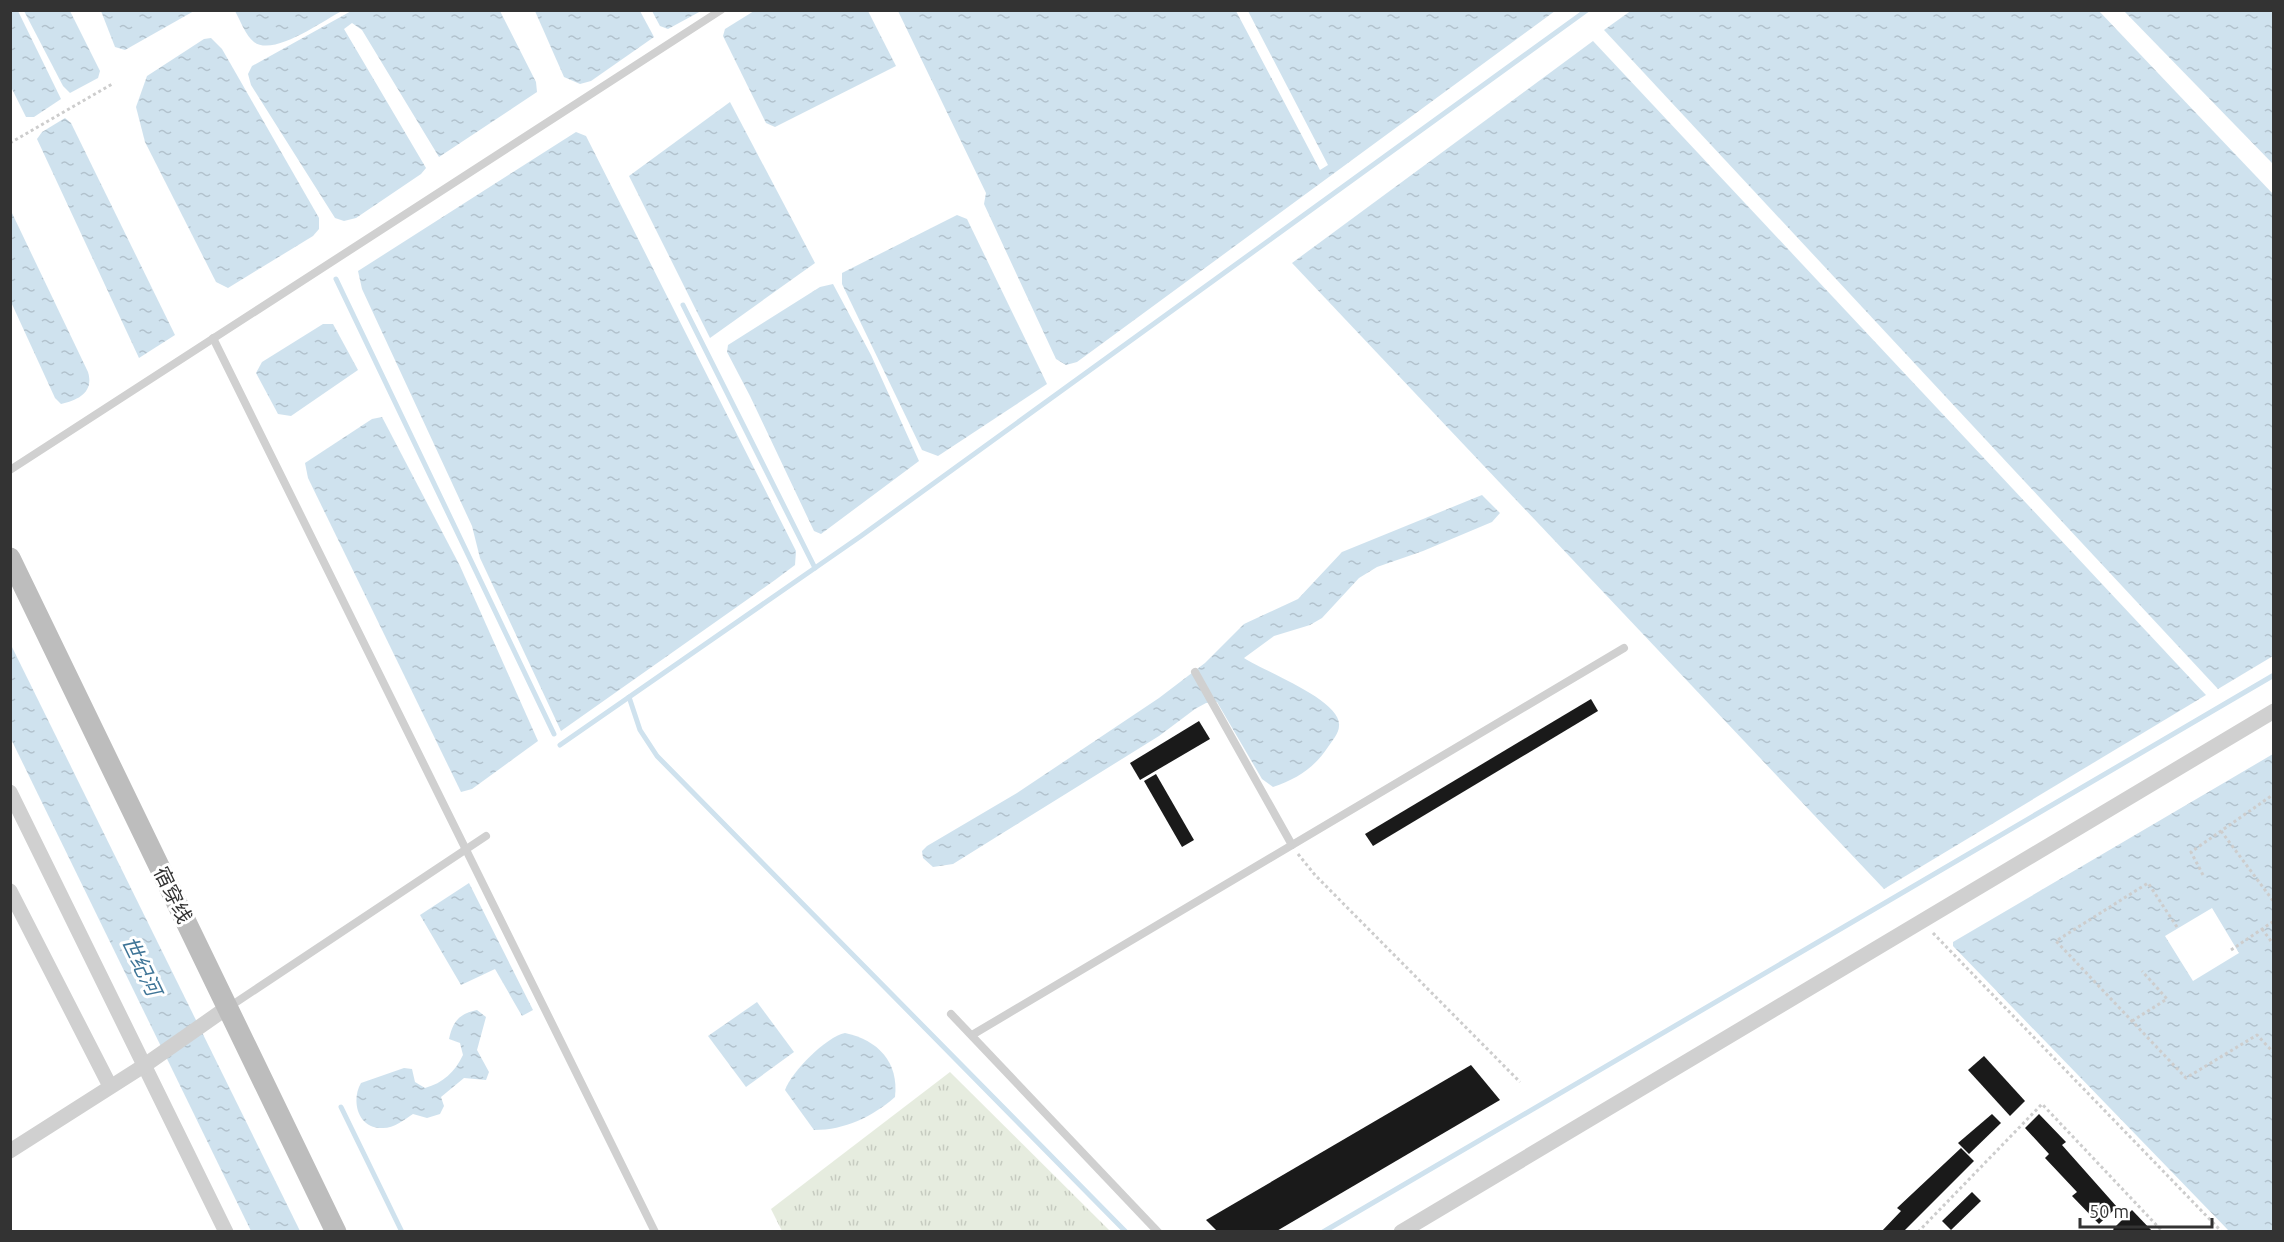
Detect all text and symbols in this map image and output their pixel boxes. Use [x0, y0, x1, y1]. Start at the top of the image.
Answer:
street label: 宿穿线 [150, 863, 197, 927]
water label: 世纪河 [117, 932, 168, 1003]
scale bar [2080, 1191, 2212, 1229]
text: 50 m [2089, 1201, 2129, 1221]

